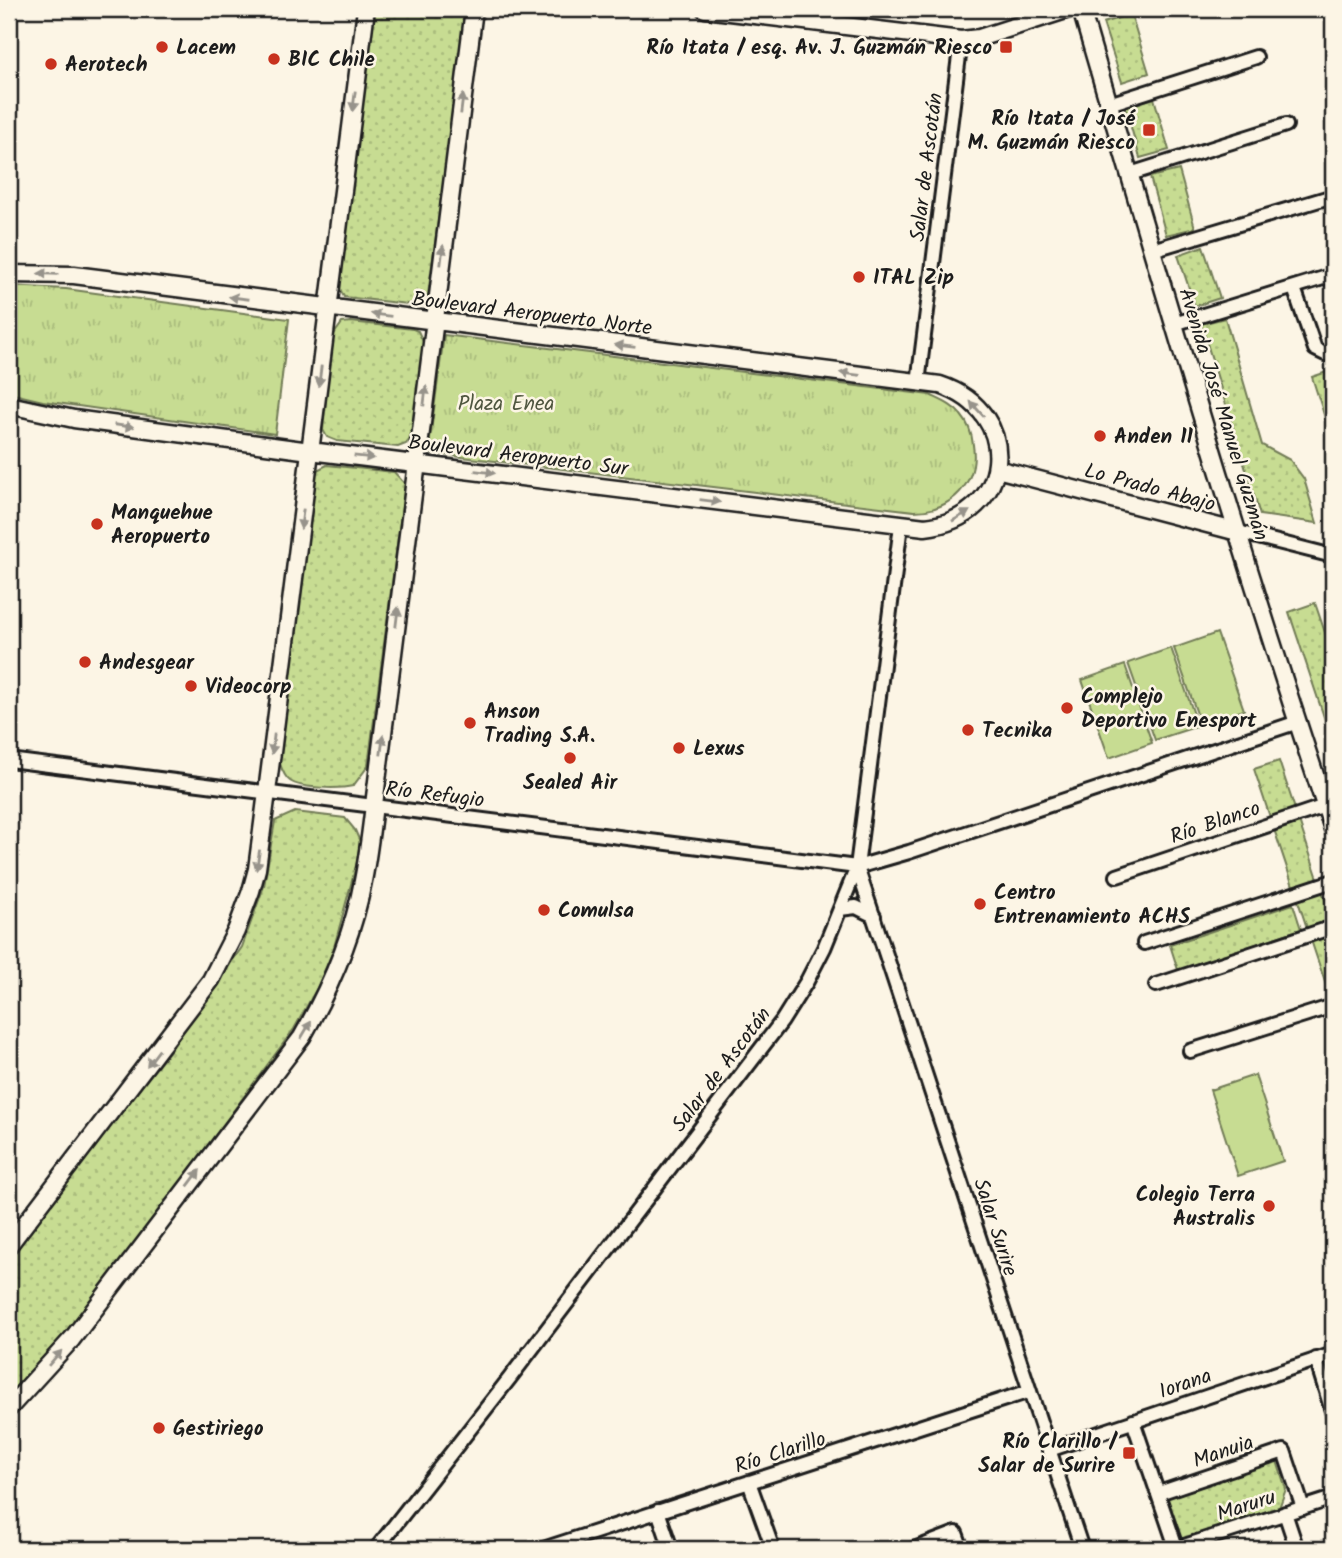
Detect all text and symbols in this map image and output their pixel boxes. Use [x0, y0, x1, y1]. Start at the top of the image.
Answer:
place label: Lacem [176, 32, 236, 65]
place label: Río Itata / esq. Av. J. Guzmán Riesco [646, 32, 992, 65]
marker: Lacem [154, 39, 170, 55]
marker: Río Itata / esq. Av. J. Guzmán Riesco [998, 39, 1014, 55]
place label: BIC Chile [288, 44, 375, 77]
place label: Aerotech [65, 49, 148, 82]
marker: BIC Chile [266, 51, 282, 67]
marker: Aerotech [43, 56, 59, 72]
one-way arrow [349, 90, 360, 112]
street label: Salar de Ascotán [902, 91, 953, 243]
one-way arrow [456, 92, 467, 114]
place label: Río Itata / José M. Guzmán Riesco [967, 103, 1136, 160]
marker: Río Itata / José M. Guzmán Riesco [1141, 122, 1157, 138]
one-way arrow [437, 243, 448, 265]
place label: ITAL Zip [873, 262, 954, 295]
one-way arrow [37, 268, 59, 279]
marker: ITAL Zip [851, 269, 867, 285]
street label: Boulevard Aeropuerto Norte [410, 283, 654, 346]
street label: Avenida José Manuel Guzmán [1168, 284, 1277, 545]
one-way arrow [228, 292, 250, 303]
one-way arrow [370, 310, 392, 321]
one-way arrow [614, 341, 636, 352]
one-way arrow [314, 365, 325, 387]
one-way arrow [839, 369, 861, 380]
one-way arrow [419, 384, 430, 406]
park label: Plaza Enea [458, 388, 554, 421]
one-way arrow [969, 400, 985, 418]
one-way arrow [113, 421, 135, 432]
place label: Anden 11 [1114, 421, 1193, 454]
street label: Boulevard Aeropuerto Sur [406, 427, 631, 486]
marker: Anden 11 [1092, 428, 1108, 444]
one-way arrow [353, 452, 375, 463]
street label: Lo Prado Abajo [1080, 455, 1219, 522]
one-way arrow [474, 466, 496, 477]
one-way arrow [699, 495, 721, 506]
place label: Manquehue Aeropuerto [111, 497, 213, 554]
one-way arrow [296, 508, 307, 530]
one-way arrow [951, 510, 970, 522]
marker: Manquehue Aeropuerto [89, 516, 105, 532]
one-way arrow [392, 606, 403, 628]
place label: Andesgear [99, 647, 195, 680]
marker: Andesgear [77, 654, 93, 670]
place label: Videocorp [205, 671, 292, 704]
marker: Videocorp [183, 678, 199, 694]
place label: Complejo Deportivo Enesport [1081, 681, 1257, 738]
place label: Anson Trading S.A. [484, 696, 595, 753]
marker: Complejo Deportivo Enesport [1059, 700, 1075, 716]
marker: Anson Trading S.A. [462, 715, 478, 731]
place label: Tecnika [982, 715, 1052, 748]
marker: Tecnika [960, 722, 976, 738]
place label: Lexus [693, 733, 745, 766]
one-way arrow [268, 734, 279, 756]
one-way arrow [376, 734, 387, 756]
marker: Lexus [671, 740, 687, 756]
marker: Sealed Air [562, 750, 578, 766]
place label: Sealed Air [523, 767, 618, 800]
street label: Río Refugio [383, 773, 486, 818]
street label: Río Blanco [1166, 793, 1265, 854]
one-way arrow [252, 849, 263, 871]
place label: Centro Entrenamiento ACHS [994, 877, 1190, 934]
place label: Comulsa [558, 895, 634, 928]
marker: Centro Entrenamiento ACHS [972, 896, 988, 912]
marker: Comulsa [536, 902, 552, 918]
street label: Salar de Ascotán [664, 1000, 780, 1140]
one-way arrow [299, 1020, 312, 1039]
one-way arrow [146, 1049, 161, 1067]
one-way arrow [187, 1169, 201, 1187]
street label: Salar Surire [963, 1174, 1026, 1281]
place label: Colegio Terra Australis [1136, 1179, 1255, 1236]
marker: Colegio Terra Australis [1261, 1198, 1277, 1214]
one-way arrow [47, 1349, 63, 1367]
street label: Iorana [1155, 1360, 1216, 1409]
place label: Gestiriego [173, 1413, 264, 1446]
marker: Gestiriego [151, 1420, 167, 1436]
street label: Río Clarillo [730, 1423, 831, 1484]
place label: Río Clarillo / Salar de Surire [978, 1426, 1118, 1483]
street label: Manuia [1189, 1427, 1258, 1478]
marker: Río Clarillo / Salar de Surire [1121, 1445, 1137, 1461]
street label: Maruru [1213, 1481, 1280, 1531]

